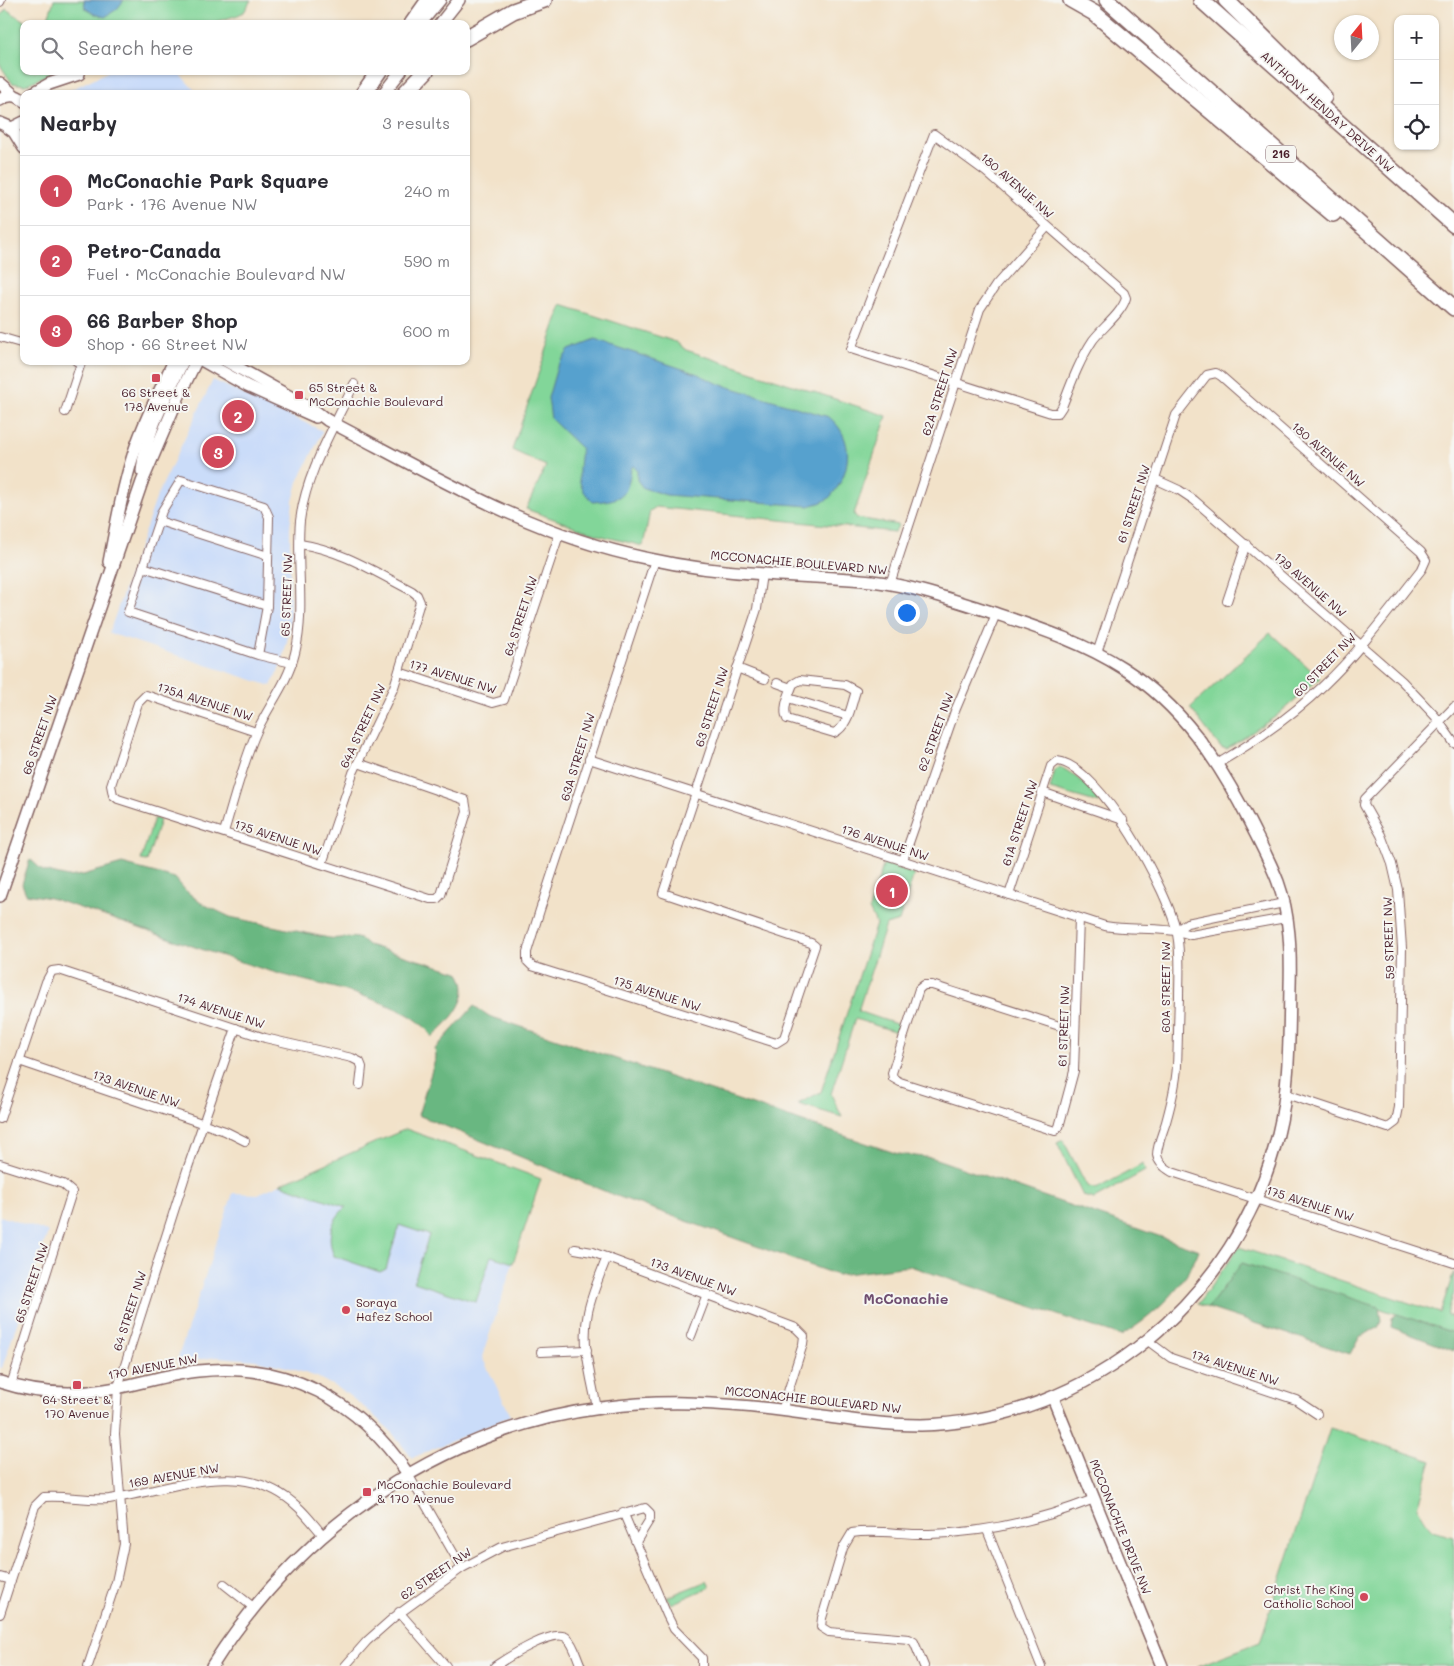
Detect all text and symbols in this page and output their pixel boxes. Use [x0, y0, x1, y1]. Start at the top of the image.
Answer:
north arrow [1334, 15, 1379, 60]
map controls [1394, 15, 1439, 150]
button: + [1394, 15, 1439, 60]
search box [20, 20, 470, 75]
icon: search [38, 34, 66, 62]
text: Search here [78, 35, 194, 60]
street label: ANTHONY HENDAY DRIVE NW [1258, 47, 1398, 175]
button: − [1394, 60, 1439, 105]
button: locate [1394, 105, 1439, 150]
text: Nearby [40, 109, 117, 136]
text: 3 results [382, 112, 450, 133]
road number: 216 [1266, 146, 1296, 162]
street label: 180 AVENUE NW [978, 149, 1058, 221]
text: McConachie Park Square [87, 168, 328, 193]
text: 1 [52, 180, 60, 201]
text: 240 m [404, 180, 450, 201]
text: Park · 176 Avenue NW [87, 193, 258, 214]
text: Petro-Canada [87, 238, 221, 263]
text: 2 [52, 250, 60, 271]
text: 590 m [403, 250, 450, 271]
text: Fuel · McConachie Boulevard NW [87, 263, 346, 284]
text: 66 Barber Shop [87, 308, 238, 333]
text: 3 [51, 320, 61, 341]
text: 600 m [403, 320, 450, 341]
text: Shop · 66 Street NW [87, 333, 248, 354]
street label: 62A STREET NW [917, 346, 961, 437]
marker: 66 Street & 178 Avenue [150, 372, 162, 384]
place label: 65 Street & McConachie Boulevard [309, 379, 444, 409]
place label: 66 Street & 178 Avenue [121, 384, 191, 414]
marker: 65 Street & McConachie Boulevard [293, 389, 305, 401]
pin: 2 [222, 397, 254, 435]
street label: 180 AVENUE NW [1289, 418, 1369, 490]
pin: 3 [202, 433, 234, 471]
street label: 61 STREET NW [1113, 463, 1153, 545]
street label: MCCONACHIE BOULEVARD NW [710, 546, 888, 578]
street label: 179 AVENUE NW [1271, 548, 1350, 620]
street label: 65 STREET NW [277, 553, 295, 637]
street label: 64 STREET NW [500, 574, 540, 658]
your location [894, 600, 920, 626]
street label: 60 STREET NW [1290, 629, 1359, 700]
street label: 177 AVENUE NW [408, 655, 499, 697]
street label: 63 STREET NW [691, 665, 731, 749]
street label: 175A AVENUE NW [156, 678, 255, 724]
street label: 64A STREET NW [336, 681, 389, 770]
street label: 62 STREET NW [913, 690, 957, 773]
street label: 66 STREET NW [18, 693, 60, 777]
street label: 63A STREET NW [556, 711, 598, 803]
street label: 61A STREET NW [998, 778, 1040, 868]
street label: 175 AVENUE NW [233, 815, 324, 859]
street label: 176 AVENUE NW [839, 820, 931, 864]
pin: 1 [876, 872, 908, 910]
street label: 59 STREET NW [1379, 896, 1397, 980]
street label: 60A STREET NW [1157, 941, 1173, 1033]
street label: 175 AVENUE NW [612, 971, 703, 1015]
street label: 61 STREET NW [1054, 985, 1072, 1067]
street label: 174 AVENUE NW [176, 988, 267, 1032]
street label: 173 AVENUE NW [91, 1066, 182, 1110]
street label: 175 AVENUE NW [1265, 1181, 1356, 1225]
street label: 65 STREET NW [11, 1241, 51, 1325]
street label: 173 AVENUE NW [648, 1253, 739, 1299]
street label: 64 STREET NW [109, 1269, 149, 1353]
district label: McConachie [864, 1289, 948, 1308]
place label: Soraya Hafez School [356, 1294, 432, 1324]
marker: Soraya Hafez School [340, 1304, 352, 1316]
street label: 174 AVENUE NW [1190, 1345, 1281, 1389]
street label: 170 AVENUE NW [106, 1349, 199, 1383]
marker: 64 Street & 170 Avenue [71, 1379, 83, 1391]
street label: MCCONACHIE BOULEVARD NW [724, 1382, 902, 1416]
place label: 64 Street & 170 Avenue [43, 1391, 111, 1421]
street label: MCCONACHIE DRIVE NW [1086, 1457, 1155, 1597]
street label: 169 AVENUE NW [127, 1459, 220, 1491]
place label: McConachie Boulevard & 170 Avenue [377, 1476, 512, 1506]
marker: McConachie Boulevard & 170 Avenue [361, 1486, 373, 1498]
street label: 62 STREET NW [397, 1543, 474, 1603]
place label: Christ The King Catholic School [1263, 1581, 1354, 1611]
marker: Christ The King Catholic School [1358, 1591, 1370, 1603]

